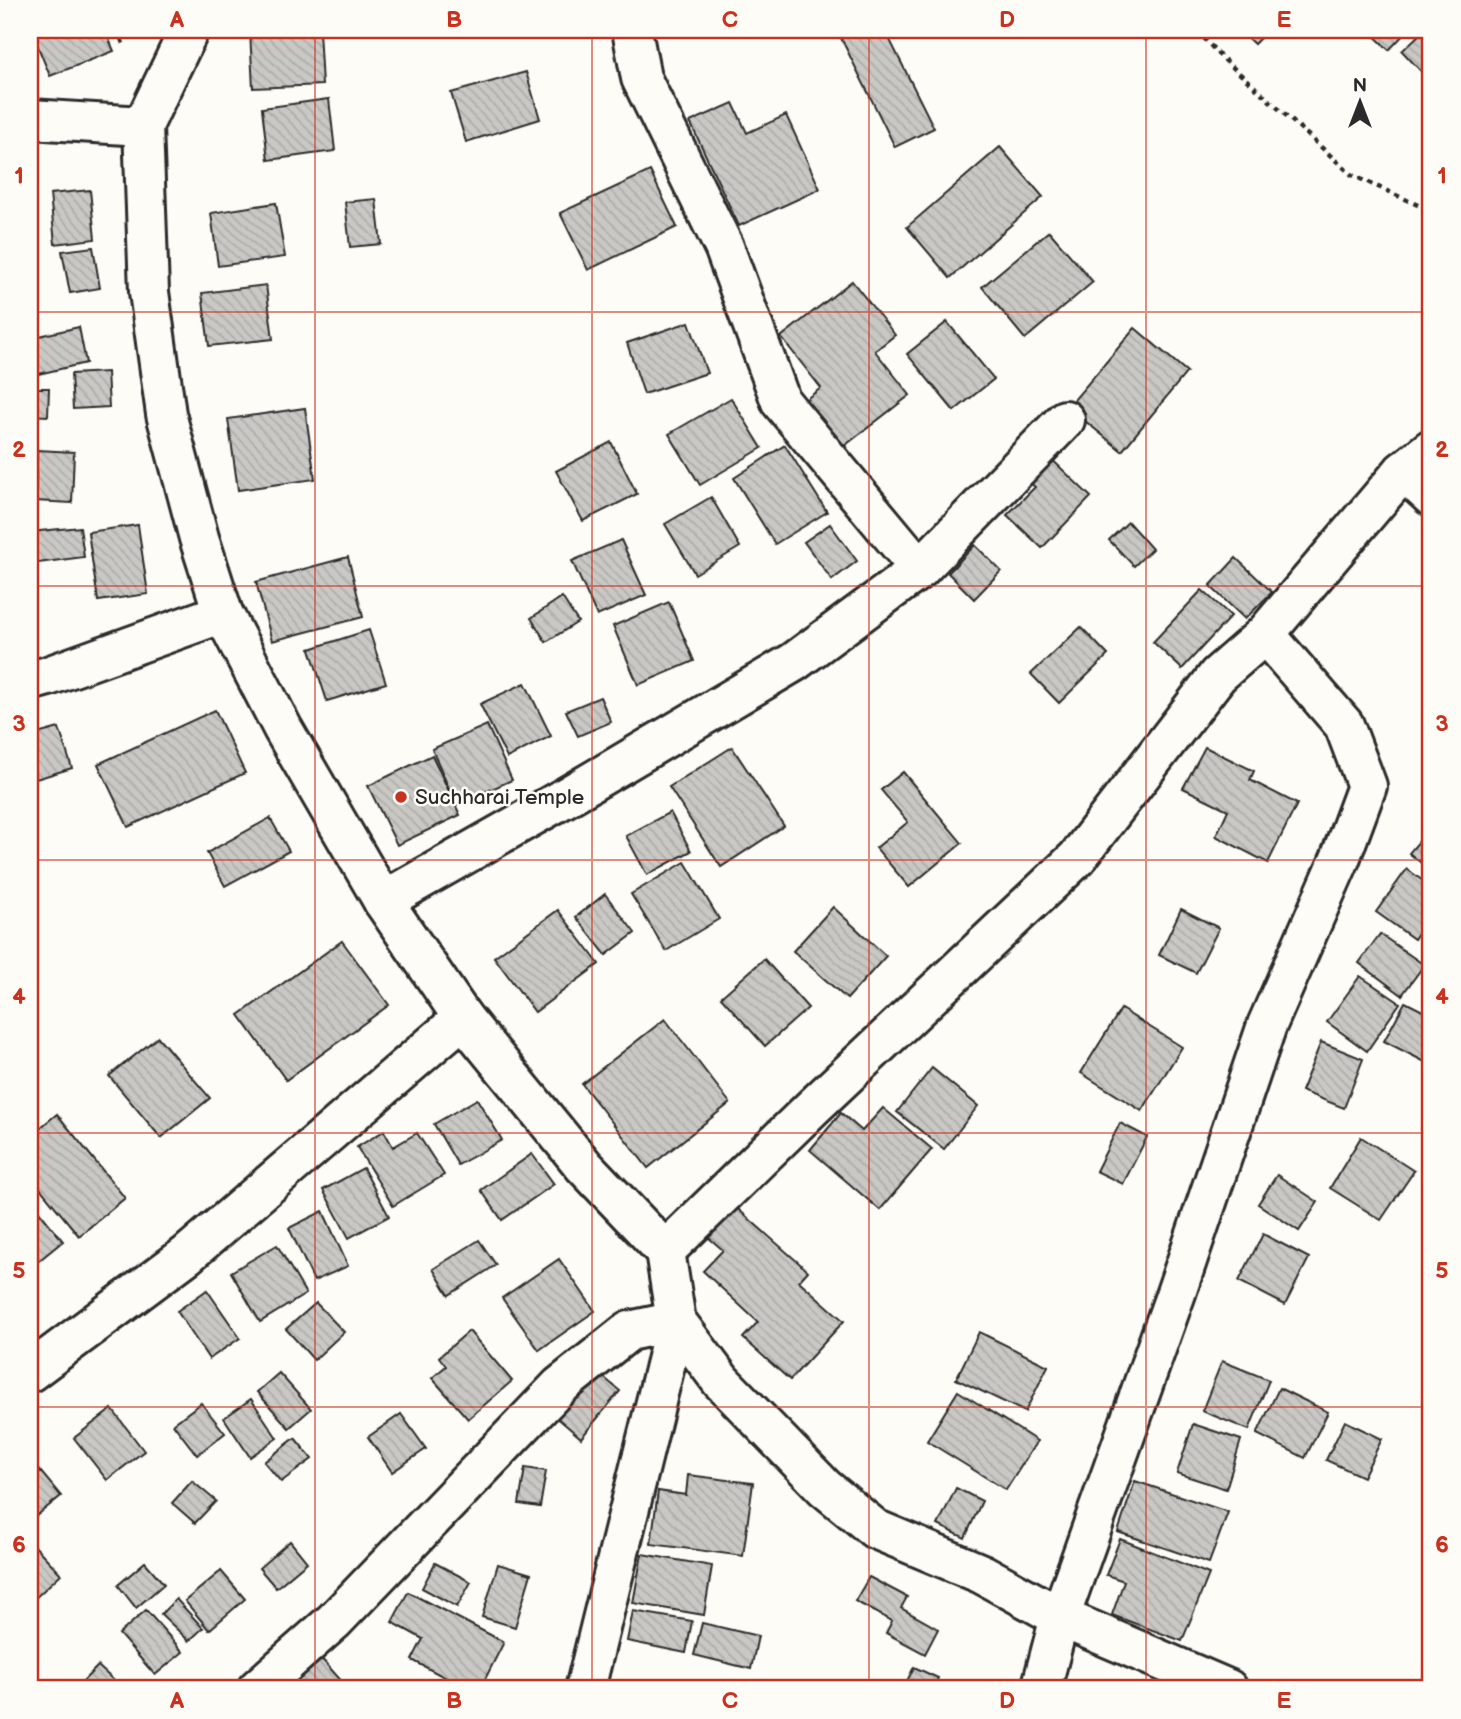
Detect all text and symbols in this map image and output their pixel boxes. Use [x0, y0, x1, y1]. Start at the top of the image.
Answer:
text: A [169, 6, 185, 34]
text: B [446, 6, 462, 34]
text: C [722, 6, 738, 34]
text: D [999, 6, 1015, 34]
text: E [1277, 6, 1292, 34]
north arrow [1324, 66, 1394, 136]
text: N [1353, 75, 1367, 98]
text: 1 [14, 162, 24, 190]
text: 1 [1437, 162, 1447, 190]
text: 2 [12, 436, 26, 464]
text: 2 [1435, 436, 1449, 464]
text: 3 [12, 710, 26, 738]
text: 3 [1435, 710, 1449, 738]
place label: Suchharai Temple [415, 785, 584, 810]
marker: Suchharai Temple [393, 789, 409, 805]
text: 4 [12, 983, 26, 1011]
text: 4 [1435, 983, 1449, 1011]
text: 5 [12, 1257, 26, 1285]
text: 5 [1435, 1257, 1449, 1285]
text: 6 [12, 1531, 26, 1559]
text: 6 [1435, 1531, 1449, 1559]
text: A [169, 1687, 185, 1715]
text: B [446, 1687, 462, 1715]
text: C [722, 1687, 738, 1715]
text: D [999, 1687, 1015, 1715]
text: E [1277, 1687, 1292, 1715]

